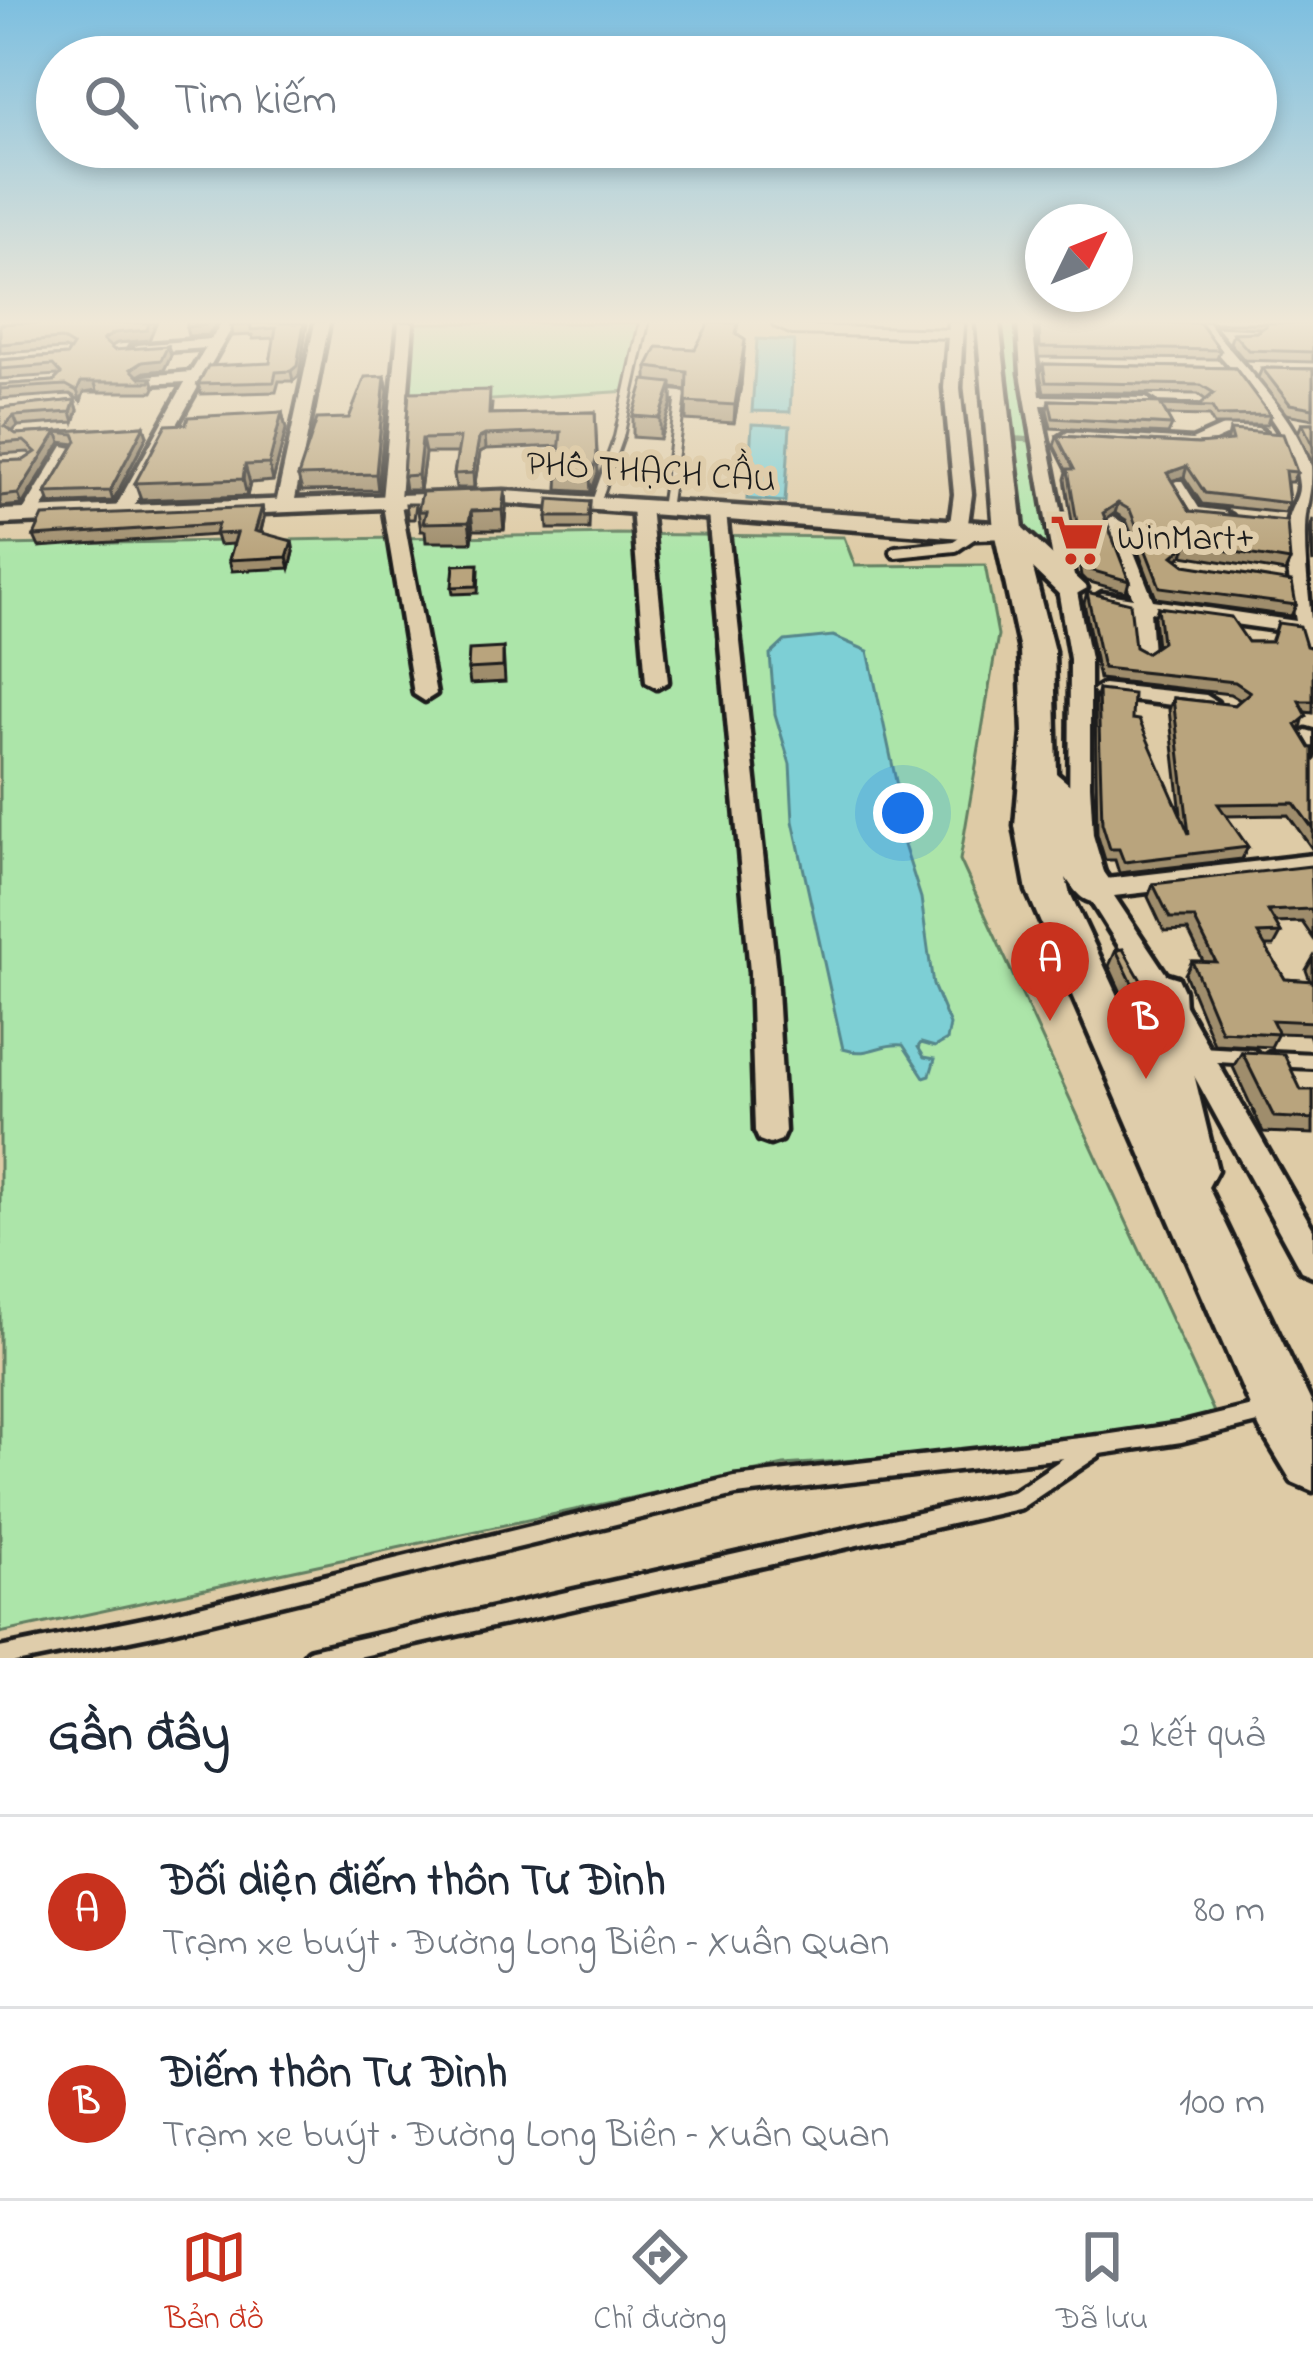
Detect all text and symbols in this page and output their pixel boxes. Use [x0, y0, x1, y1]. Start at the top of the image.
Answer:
search box [36, 36, 1277, 168]
icon: search [78, 69, 144, 135]
text: Tìm kiếm [174, 69, 337, 135]
north arrow [1025, 204, 1133, 312]
street label: PHỐ THẠCH CẦU [524, 432, 778, 509]
supermarket icon: WinMart+ [1048, 511, 1106, 569]
place label: WinMart+ [1117, 514, 1255, 567]
your location [873, 783, 933, 843]
pin: A [1011, 922, 1089, 1021]
pin: B [1107, 980, 1185, 1079]
text: Gần đây [48, 1699, 230, 1774]
text: 2 kết quả [1120, 1708, 1265, 1765]
text: Đối diện điếm thôn Tư Đình [162, 1850, 666, 1916]
text: A [75, 1883, 99, 1940]
text: 80 m [1194, 1883, 1265, 1940]
text: Trạm xe buýt · Đường Long Biên – Xuân Quan [162, 1916, 889, 1973]
text: Điếm thôn Tư Đình [162, 2042, 507, 2108]
text: B [74, 2075, 100, 2132]
text: 100 m [1179, 2075, 1265, 2132]
text: Trạm xe buýt · Đường Long Biên – Xuân Quan [162, 2108, 889, 2165]
tab: Bản đồ [165, 2224, 264, 2344]
tab: Chỉ đường [593, 2224, 727, 2344]
tab: Đã lưu [1056, 2224, 1148, 2344]

